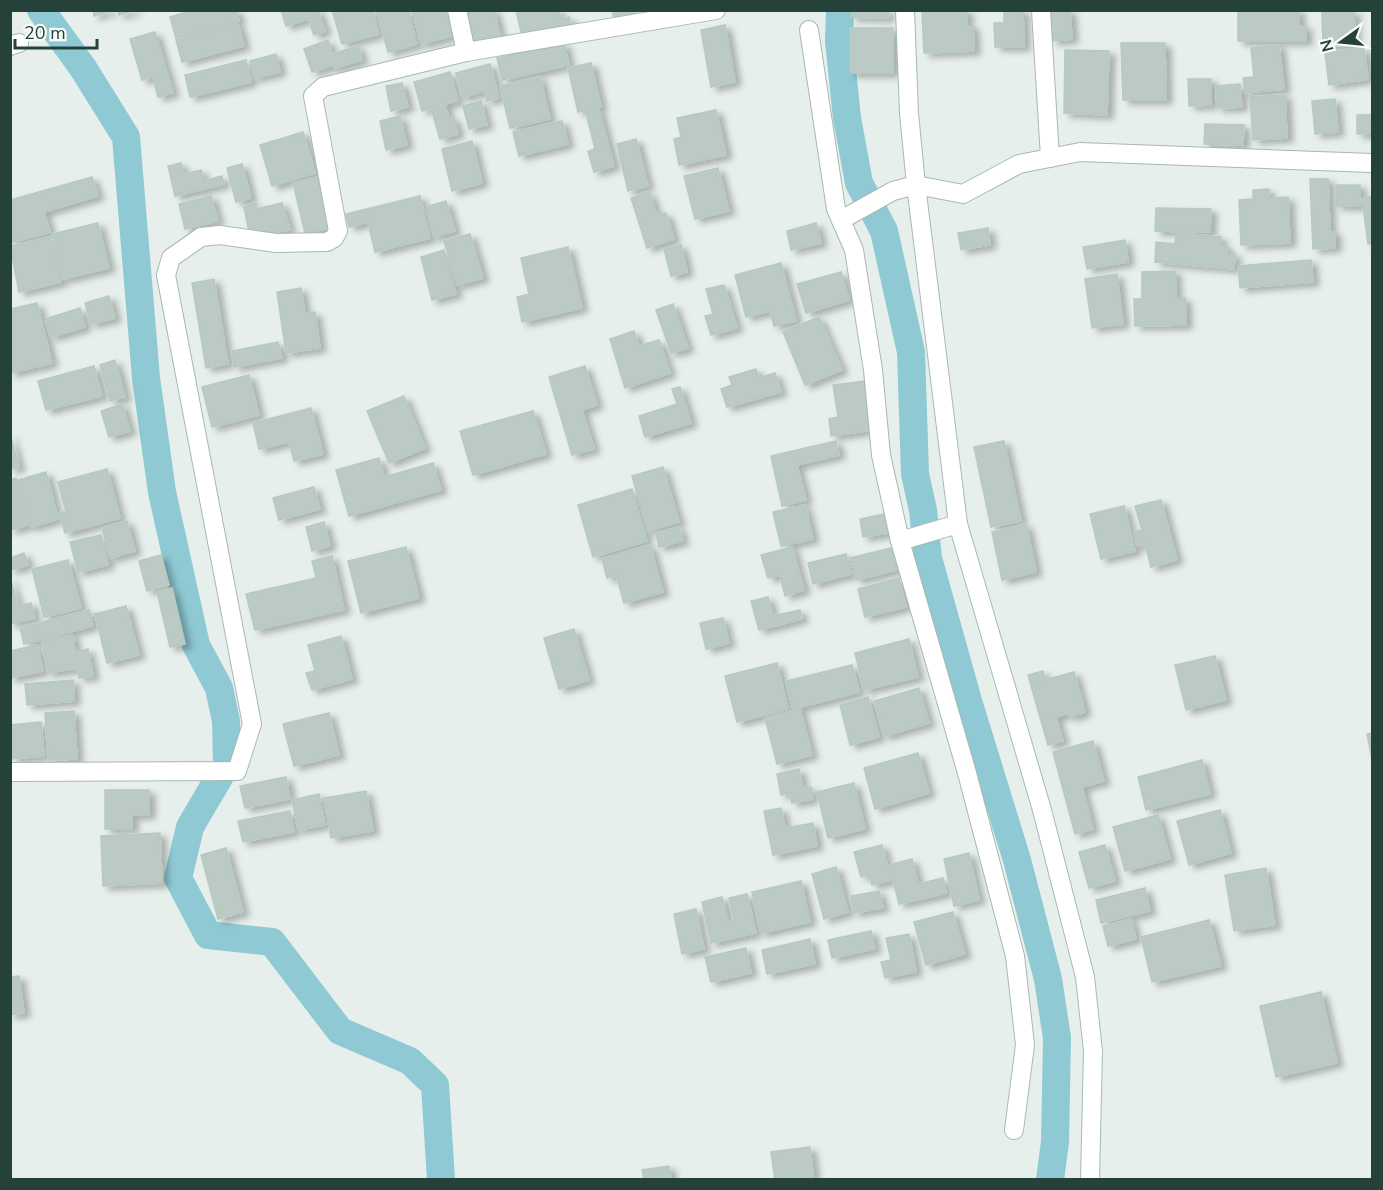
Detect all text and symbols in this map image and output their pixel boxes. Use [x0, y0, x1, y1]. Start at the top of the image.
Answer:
scale bar [15, 12, 98, 50]
north arrow [1311, 12, 1371, 72]
text: 20 m [24, 21, 66, 45]
text: N [1315, 37, 1340, 54]

